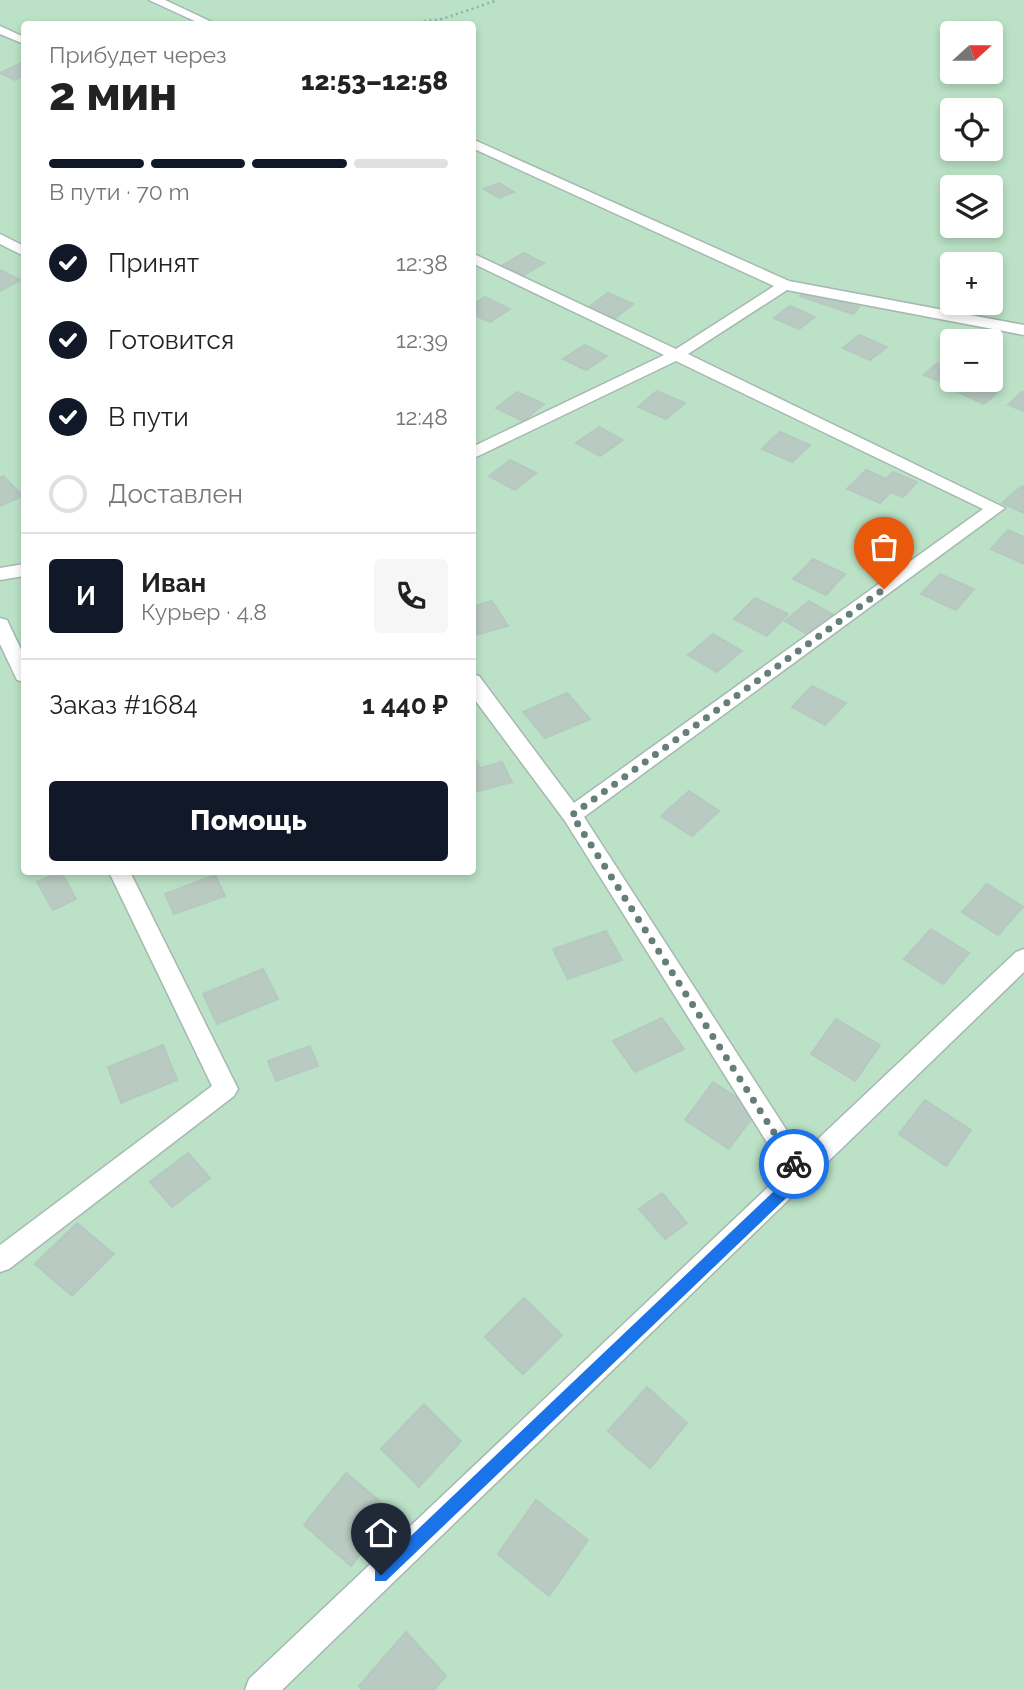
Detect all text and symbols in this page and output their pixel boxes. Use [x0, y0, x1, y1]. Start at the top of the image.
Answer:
north arrow [940, 21, 1003, 84]
map controls [940, 21, 1003, 392]
text: Прибудет через [49, 41, 227, 68]
text: 12:53–12:58 [301, 66, 448, 96]
text: 2 мин [49, 67, 177, 121]
button: locate [940, 98, 1003, 161]
button: layers [940, 175, 1003, 238]
text: В пути · 70 m [49, 178, 190, 205]
icon: check [49, 244, 87, 282]
text: Принят [108, 248, 199, 278]
text: 12:38 [396, 249, 448, 276]
button: + [940, 252, 1003, 315]
icon: check [49, 321, 87, 359]
text: Готовится [108, 325, 234, 355]
text: 12:39 [396, 326, 448, 353]
button: − [940, 329, 1003, 392]
icon: check [49, 398, 87, 436]
text: В пути [108, 402, 189, 432]
text: 12:48 [396, 403, 448, 430]
text: Доставлен [108, 479, 243, 509]
pin [854, 517, 914, 589]
icon: bag [865, 528, 903, 566]
button: phone [374, 559, 448, 633]
text: Иван [141, 568, 206, 598]
text: И [76, 581, 96, 611]
text: Курьер · 4.8 [141, 598, 267, 625]
text: Заказ #1684 [49, 690, 198, 720]
text: 1 440 ₽ [362, 690, 448, 720]
button: Помощь [49, 781, 448, 861]
courier [759, 1129, 829, 1199]
icon: bike [775, 1145, 813, 1183]
pin [351, 1503, 411, 1575]
icon: home [362, 1514, 400, 1552]

